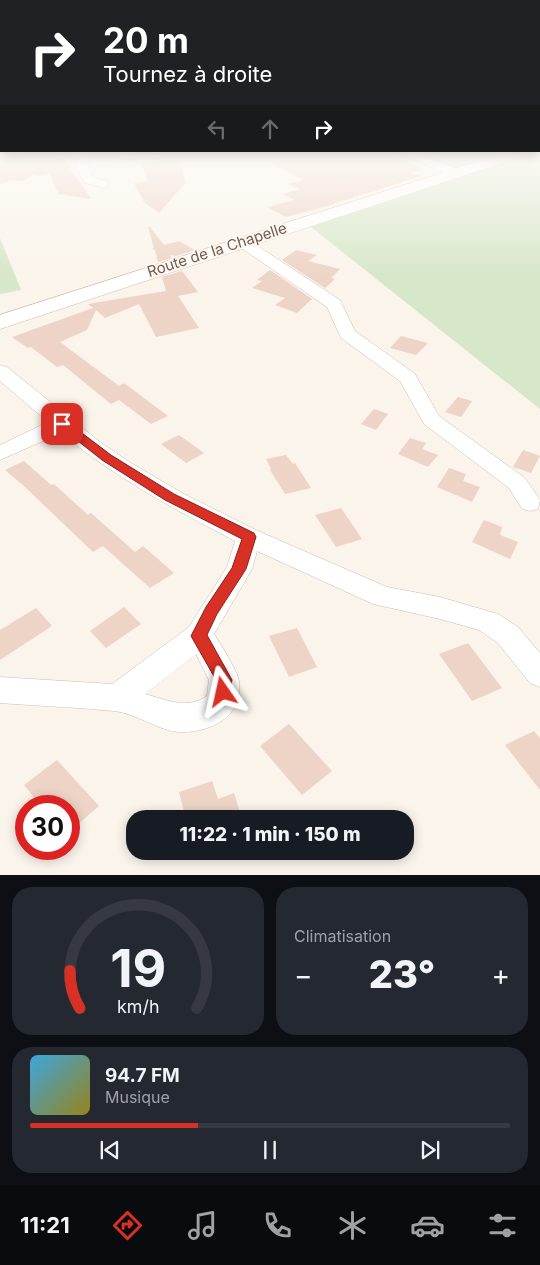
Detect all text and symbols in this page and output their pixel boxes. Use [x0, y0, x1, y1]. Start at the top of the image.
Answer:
text: 20 m [103, 19, 189, 61]
icon: right [20, 20, 85, 85]
text: Tournez à droite [103, 61, 272, 87]
icon: left [203, 115, 231, 143]
icon: ahead [256, 115, 284, 143]
icon: right [309, 115, 337, 143]
street label: Route de la Chapelle [145, 218, 289, 281]
pin [41, 403, 83, 445]
icon: arrive [48, 410, 76, 438]
position arrow [196, 665, 248, 717]
speed limit sign: 30 [15, 795, 80, 860]
text: 11:22 · 1 min · 150 m [179, 823, 361, 846]
text: Climatisation [294, 926, 391, 946]
text: 19 [110, 937, 166, 1000]
text: 23° [369, 951, 435, 997]
text: − [294, 958, 313, 992]
text: + [491, 958, 510, 992]
text: km/h [117, 996, 159, 1017]
text: 94.7 FM [105, 1064, 180, 1087]
text: Musique [105, 1087, 170, 1107]
icon: previous [96, 1136, 124, 1164]
icon: pause [256, 1136, 284, 1164]
icon: next [416, 1136, 444, 1164]
icon: directions [110, 1208, 145, 1243]
icon: music [185, 1208, 220, 1243]
icon: phone [260, 1208, 295, 1243]
icon: climate [335, 1208, 370, 1243]
icon: car [410, 1208, 445, 1243]
icon: filters [485, 1208, 520, 1243]
text: 11:21 [20, 1212, 70, 1238]

